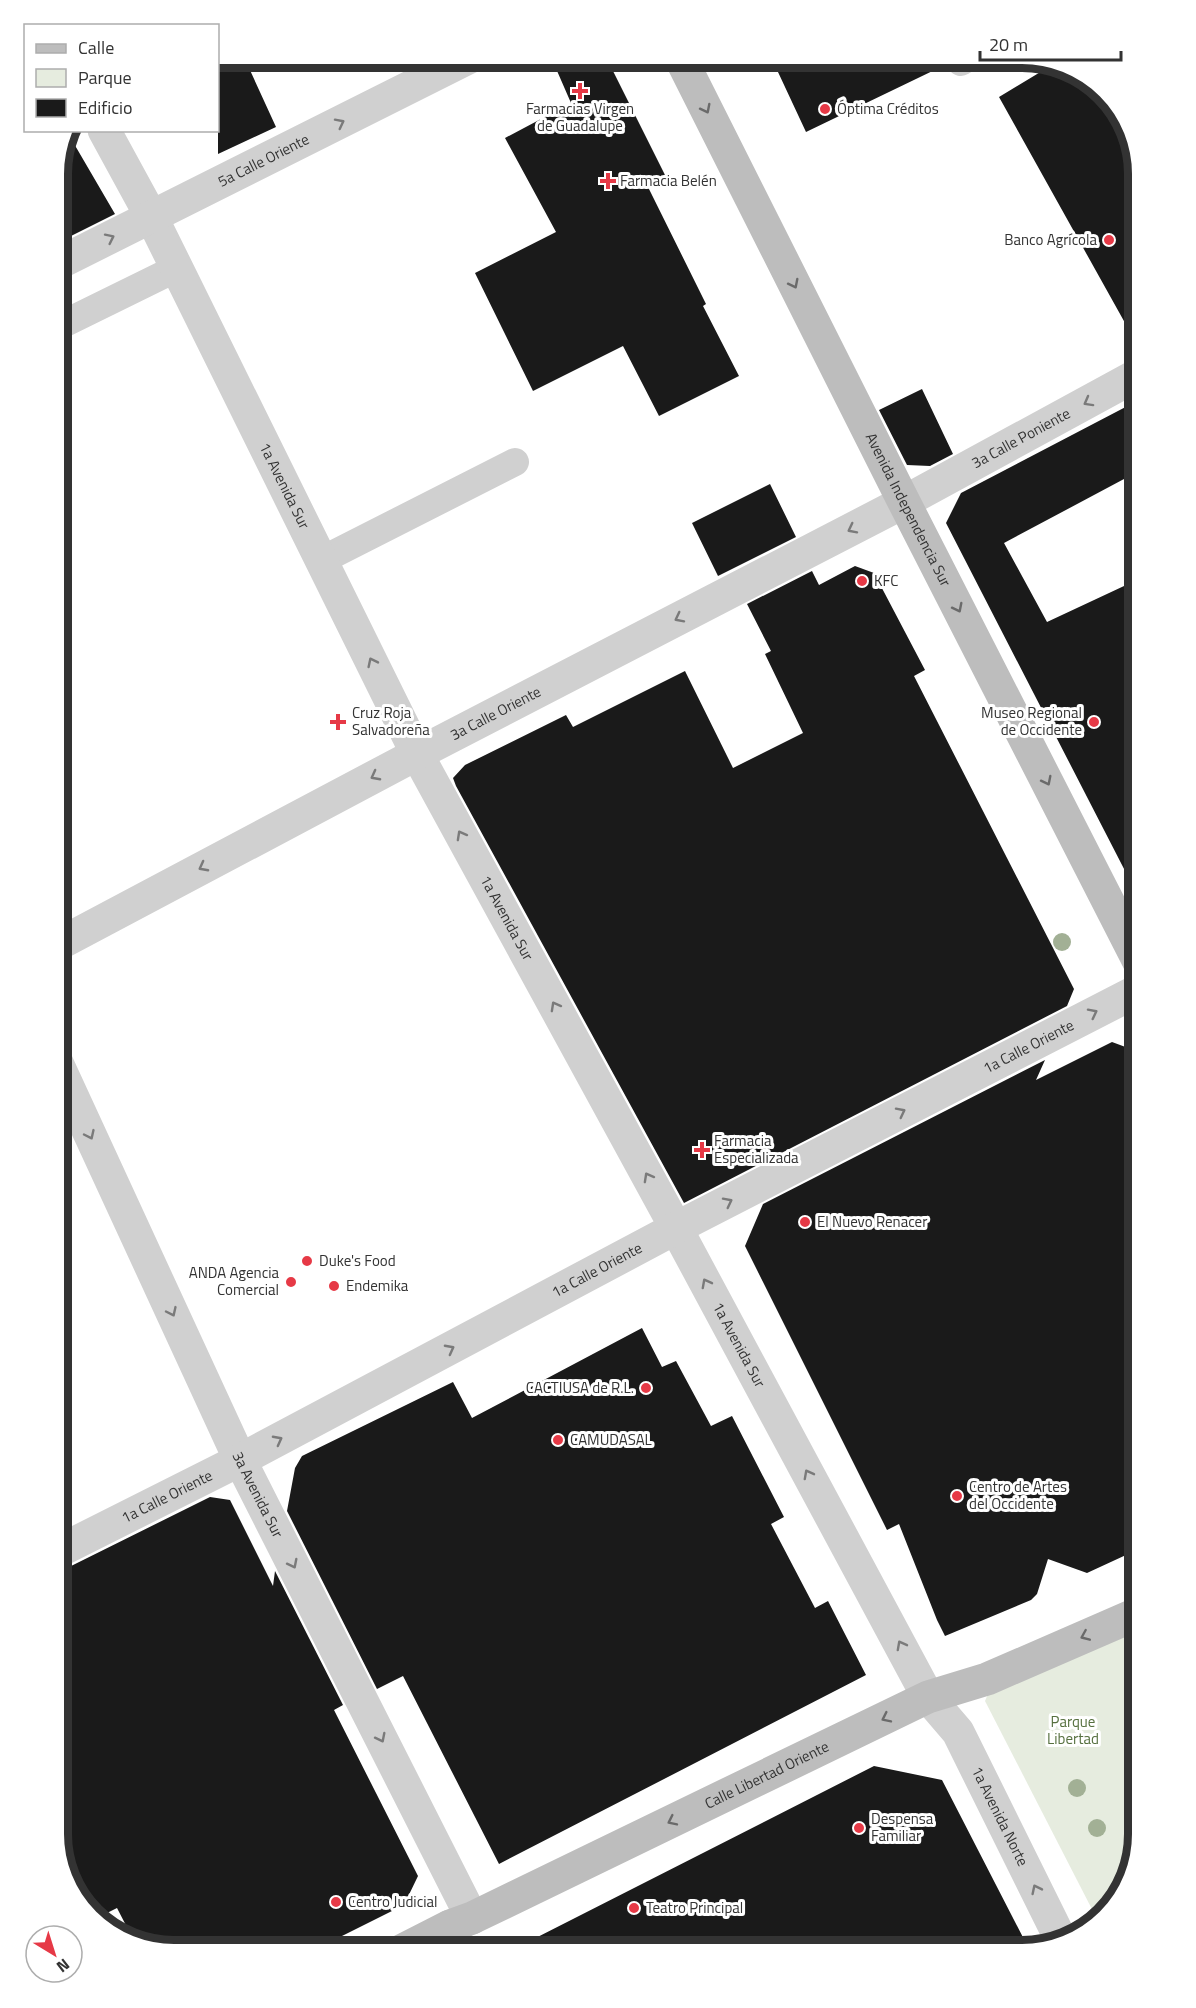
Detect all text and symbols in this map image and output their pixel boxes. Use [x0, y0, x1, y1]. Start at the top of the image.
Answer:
legend [24, 24, 219, 132]
scale bar [980, 24, 1121, 62]
text: 20 m [989, 31, 1028, 58]
text: Calle [78, 34, 114, 61]
text: Parque [78, 64, 132, 91]
marker: Farmacias Virgen de Guadalupe [573, 84, 587, 98]
text: Edificio [78, 94, 132, 121]
place label: Farmacias Virgen de Guadalupe [526, 97, 634, 137]
place label: Óptima Créditos [837, 97, 939, 120]
marker: Óptima Créditos [818, 102, 832, 116]
one-way arrow [699, 103, 711, 114]
one-way arrow [334, 118, 345, 130]
street label: 5a Calle Oriente [214, 127, 313, 193]
place label: Farmacia Belén [620, 169, 717, 192]
marker: Farmacia Belén [601, 174, 615, 188]
place label: Banco Agrícola [1004, 228, 1097, 251]
marker: Banco Agrícola [1102, 233, 1116, 247]
one-way arrow [103, 234, 114, 246]
one-way arrow [787, 277, 798, 288]
one-way arrow [1083, 395, 1094, 406]
street label: 3a Calle Poniente [967, 402, 1074, 474]
street label: Avenida Independencia Sur [860, 429, 957, 590]
street label: 1a Avenida Sur [254, 438, 316, 533]
one-way arrow [848, 522, 858, 533]
place label: KFC [874, 569, 898, 592]
marker: KFC [855, 574, 869, 588]
one-way arrow [951, 601, 962, 612]
one-way arrow [674, 611, 685, 623]
one-way arrow [367, 657, 379, 668]
street label: 3a Calle Oriente [446, 680, 545, 746]
place label: Cruz Roja Salvadoreña [352, 701, 430, 741]
place label: Museo Regional de Occidente [981, 701, 1082, 741]
marker: Cruz Roja Salvadoreña [329, 713, 347, 731]
marker: Museo Regional de Occidente [1087, 715, 1101, 729]
one-way arrow [371, 769, 381, 780]
one-way arrow [1039, 775, 1051, 786]
one-way arrow [457, 831, 468, 841]
one-way arrow [199, 860, 209, 871]
street label: 1a Avenida Sur [474, 871, 540, 964]
one-way arrow [551, 1002, 562, 1012]
one-way arrow [1087, 1009, 1098, 1021]
street label: 1a Calle Oriente [979, 1013, 1078, 1079]
one-way arrow [895, 1108, 906, 1119]
one-way arrow [83, 1129, 95, 1140]
place label: Farmacia Especializada [714, 1129, 799, 1169]
marker: Farmacia Especializada [695, 1143, 709, 1157]
one-way arrow [644, 1173, 655, 1183]
one-way arrow [722, 1197, 733, 1209]
place label: El Nuevo Renacer [817, 1210, 927, 1233]
marker: El Nuevo Renacer [798, 1215, 812, 1229]
street label: 1a Calle Oriente [547, 1236, 646, 1303]
place label: Duke's Food [319, 1249, 396, 1272]
marker: Duke's Food [300, 1254, 314, 1268]
place label: ANDA Agencia Comercial [189, 1261, 279, 1301]
place label: Endemika [346, 1274, 409, 1297]
marker: ANDA Agencia Comercial [284, 1275, 298, 1289]
marker: Endemika [327, 1279, 341, 1293]
one-way arrow [702, 1279, 713, 1290]
street label: 1a Avenida Sur [707, 1298, 772, 1391]
one-way arrow [165, 1306, 177, 1317]
one-way arrow [444, 1345, 454, 1356]
place label: CACTIUSA de R.L. [526, 1376, 634, 1399]
marker: CACTIUSA de R.L. [639, 1381, 653, 1395]
place label: CAMUDASAL [570, 1428, 652, 1451]
marker: CAMUDASAL [551, 1433, 565, 1447]
one-way arrow [272, 1436, 282, 1447]
street label: 3a Avenida Sur [227, 1448, 290, 1542]
street label: 1a Calle Oriente [117, 1464, 216, 1529]
one-way arrow [804, 1469, 815, 1480]
place label: Centro de Artes del Occidente [969, 1475, 1067, 1515]
marker: Centro de Artes del Occidente [950, 1489, 964, 1503]
one-way arrow [285, 1557, 297, 1568]
one-way arrow [1081, 1629, 1092, 1641]
one-way arrow [897, 1641, 908, 1652]
one-way arrow [881, 1710, 892, 1722]
park label: Parque Libertad [1047, 1710, 1099, 1750]
one-way arrow [374, 1731, 385, 1742]
street label: Calle Libertad Oriente [701, 1735, 833, 1815]
street label: 1a Avenida Norte [966, 1762, 1035, 1870]
place label: Despensa Familiar [871, 1807, 934, 1847]
one-way arrow [668, 1814, 679, 1825]
marker: Despensa Familiar [852, 1821, 866, 1835]
one-way arrow [1032, 1885, 1044, 1896]
place label: Centro Judicial [348, 1890, 437, 1913]
marker: Centro Judicial [329, 1895, 343, 1909]
place label: Teatro Principal [646, 1896, 743, 1919]
marker: Teatro Principal [627, 1901, 641, 1915]
north arrow [24, 1924, 84, 1984]
text: N [51, 1953, 75, 1979]

